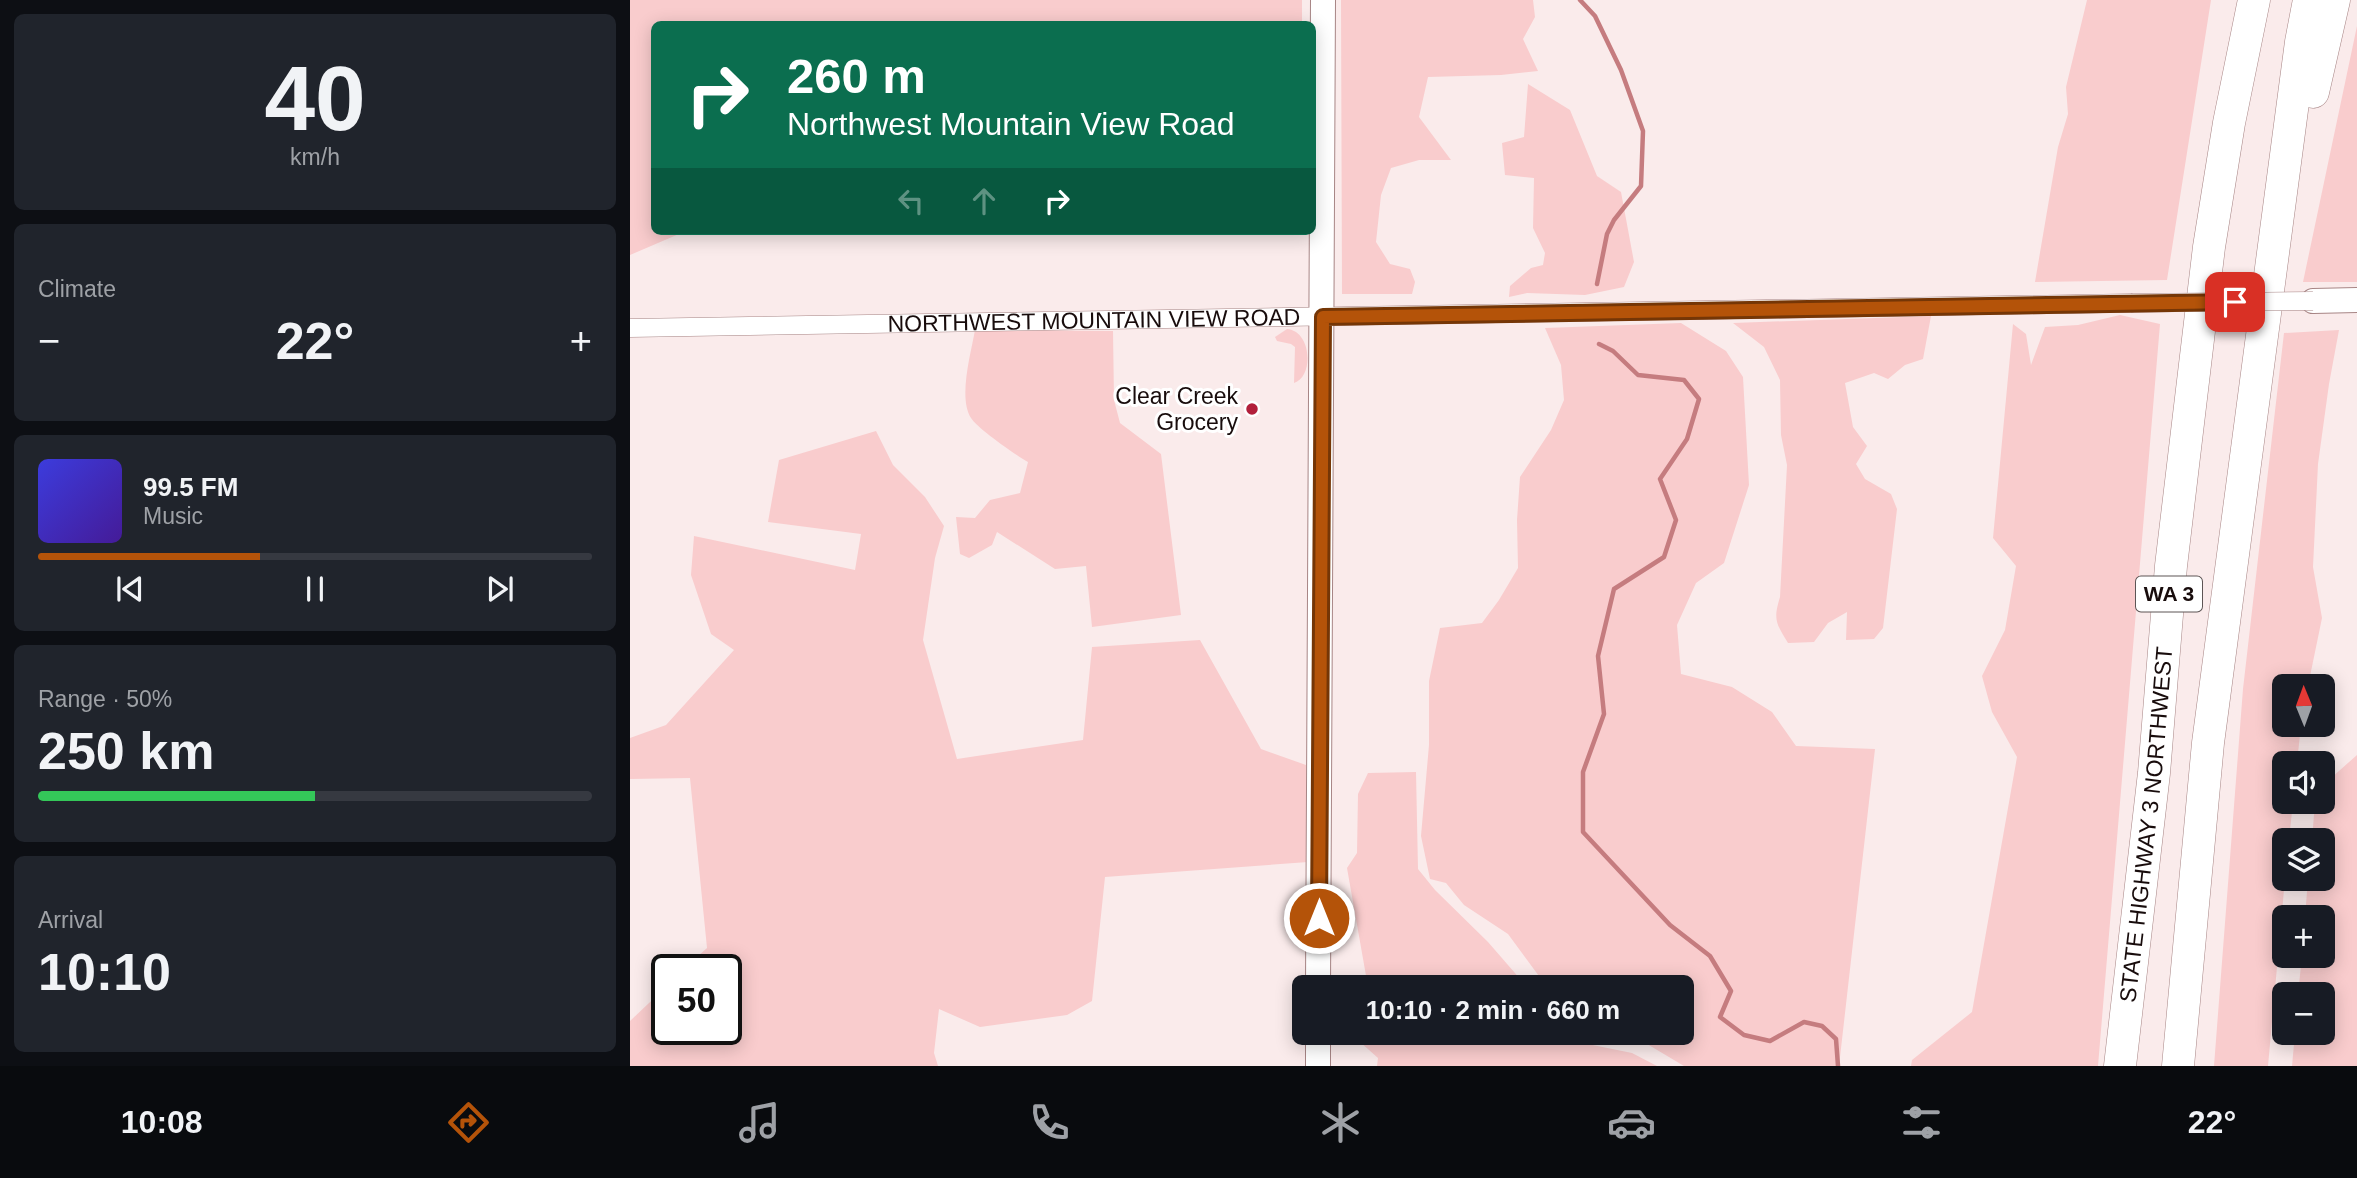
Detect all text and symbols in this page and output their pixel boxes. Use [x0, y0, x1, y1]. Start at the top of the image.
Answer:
text: 40 [264, 48, 366, 149]
icon: right [672, 49, 763, 140]
text: 260 m [787, 49, 926, 103]
text: Northwest Mountain View Road [787, 106, 1235, 142]
text: km/h [290, 144, 340, 170]
icon: left [892, 182, 930, 220]
icon: ahead [965, 182, 1003, 220]
icon: right [1038, 182, 1076, 220]
pin [2205, 272, 2265, 332]
text: Climate [38, 276, 116, 302]
icon: arrive [2216, 283, 2254, 321]
street label: NORTHWEST MOUNTAIN VIEW ROAD [887, 304, 1301, 337]
text: 22° [276, 312, 354, 370]
text: − [38, 320, 60, 362]
text: + [570, 320, 592, 362]
place label: Clear Creek Grocery [1115, 383, 1238, 435]
marker: Clear Creek Grocery [1244, 401, 1260, 417]
text: 99.5 FM [143, 472, 238, 502]
text: Music [143, 503, 203, 529]
icon: previous [111, 570, 149, 608]
icon: pause [296, 570, 334, 608]
icon: next [481, 570, 519, 608]
road number: WA 3 [2136, 576, 2202, 612]
street label: STATE HIGHWAY 3 NORTHWEST [2114, 646, 2177, 1004]
north arrow [2272, 674, 2334, 737]
map controls [2272, 674, 2335, 1045]
text: Range · 50% [38, 686, 172, 712]
text: 250 km [38, 722, 214, 780]
button: sound [2272, 751, 2335, 814]
button: layers [2272, 828, 2335, 891]
position arrow [1282, 881, 1356, 955]
button: + [2272, 905, 2335, 968]
text: Arrival [38, 907, 103, 933]
text: 10:10 [38, 943, 171, 1001]
speed limit sign: 50 [651, 954, 742, 1045]
button: − [2272, 982, 2335, 1045]
text: 10:10 · 2 min · 660 m [1366, 995, 1620, 1025]
icon: directions [444, 1098, 493, 1147]
icon: music [735, 1098, 784, 1147]
icon: phone [1025, 1098, 1074, 1147]
icon: climate [1316, 1098, 1365, 1147]
icon: car [1607, 1098, 1656, 1147]
icon: filters [1897, 1098, 1946, 1147]
text: 10:08 [121, 1104, 203, 1140]
text: 22° [2188, 1104, 2236, 1140]

